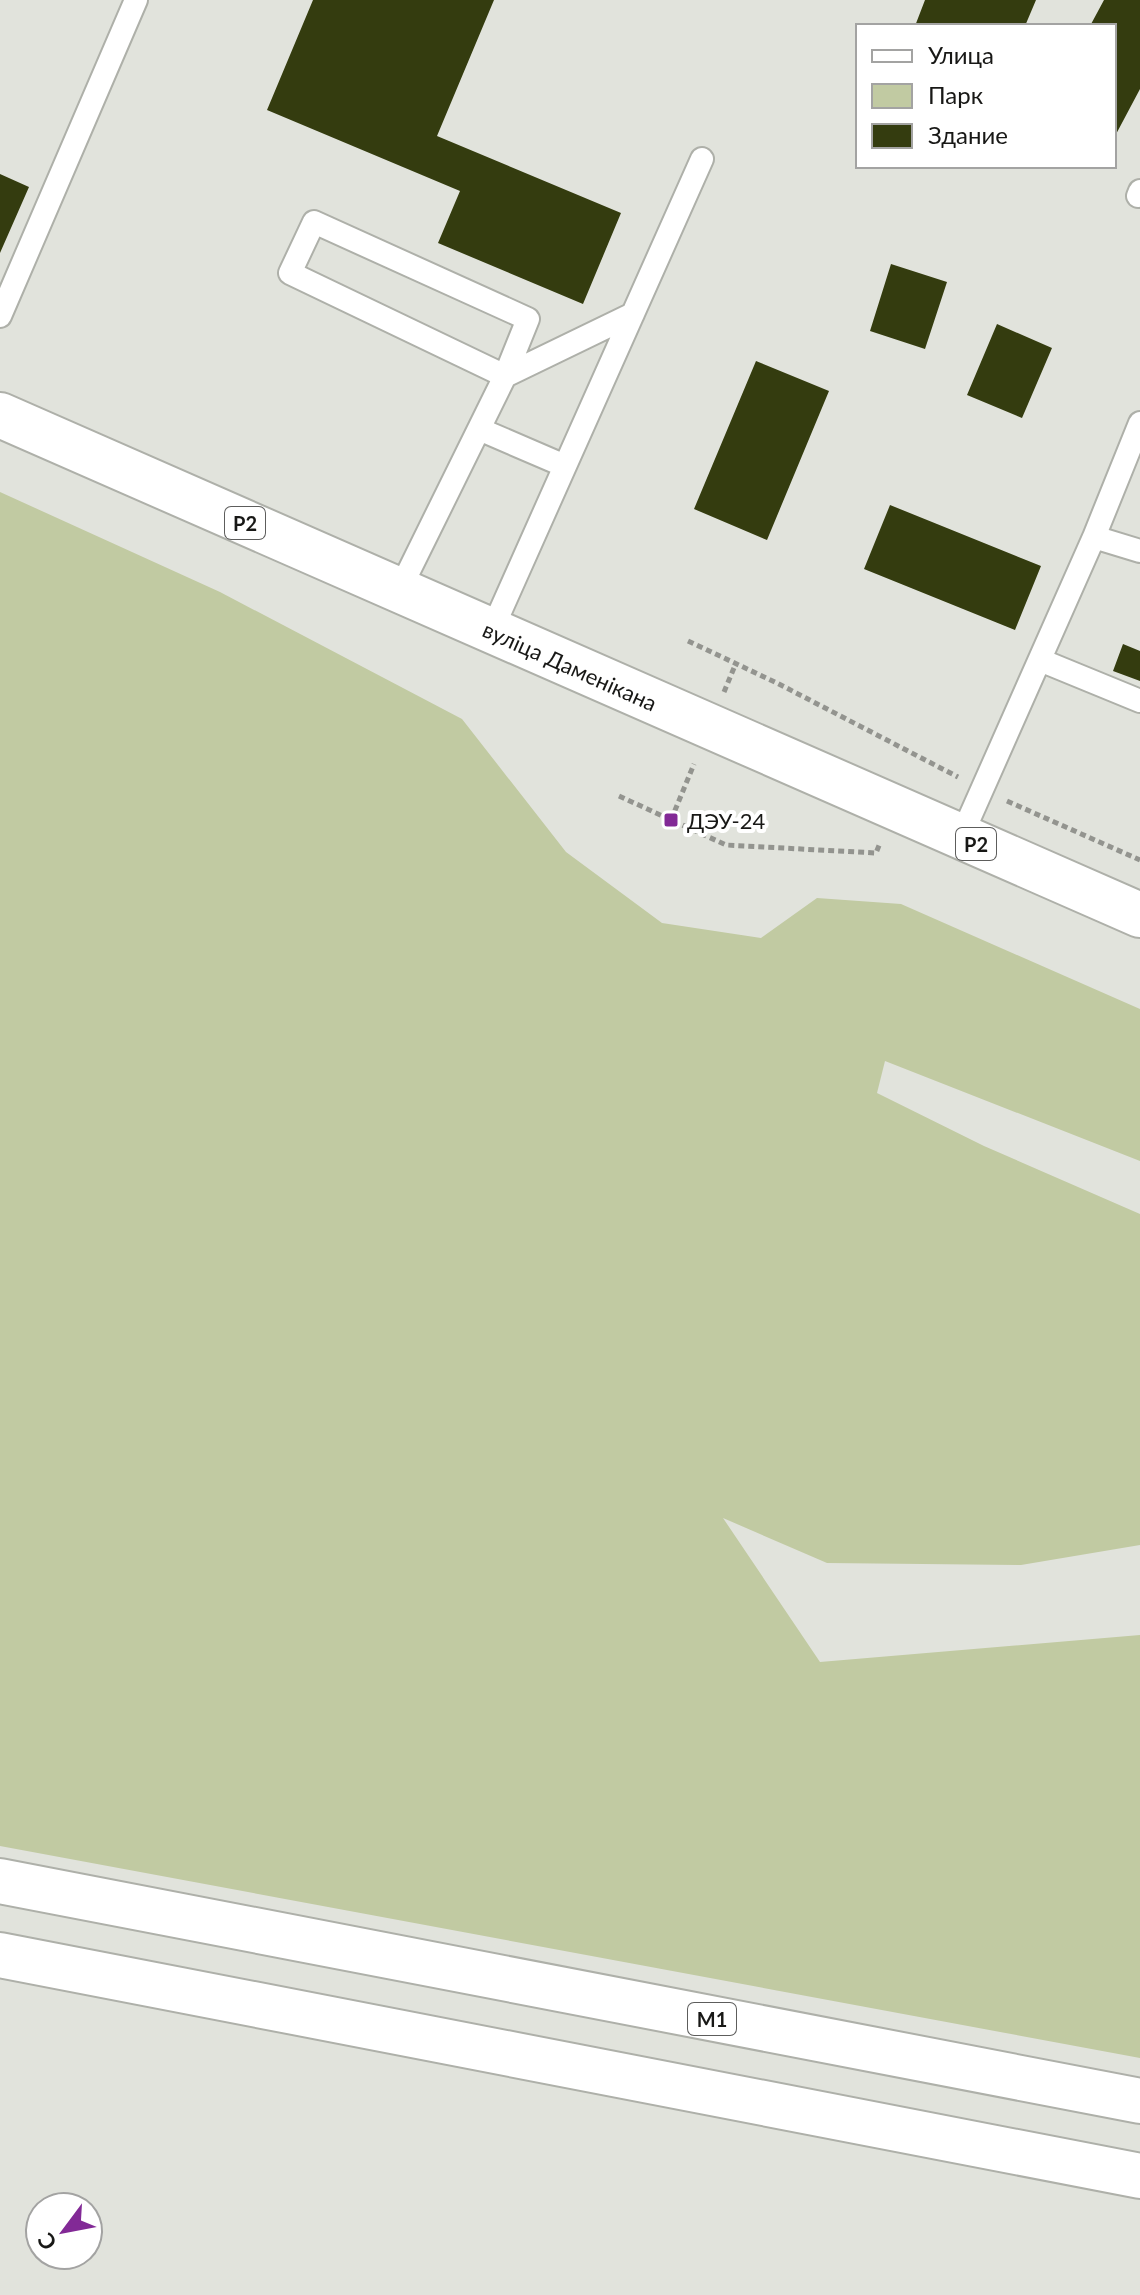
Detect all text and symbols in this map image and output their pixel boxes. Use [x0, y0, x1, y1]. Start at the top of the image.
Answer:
legend [856, 24, 1116, 168]
text: Улица [928, 40, 994, 69]
text: Парк [928, 80, 984, 109]
text: Здание [928, 120, 1008, 149]
road number: Р2 [225, 507, 265, 539]
street label: вуліца Даменікана [479, 616, 661, 716]
place label: ДЭУ-24 [687, 807, 765, 834]
marker: ДЭУ-24 [662, 811, 680, 829]
road number: Р2 [956, 828, 996, 860]
road number: М1 [688, 2003, 736, 2035]
north arrow [24, 2191, 104, 2271]
text: С [31, 2228, 62, 2255]

